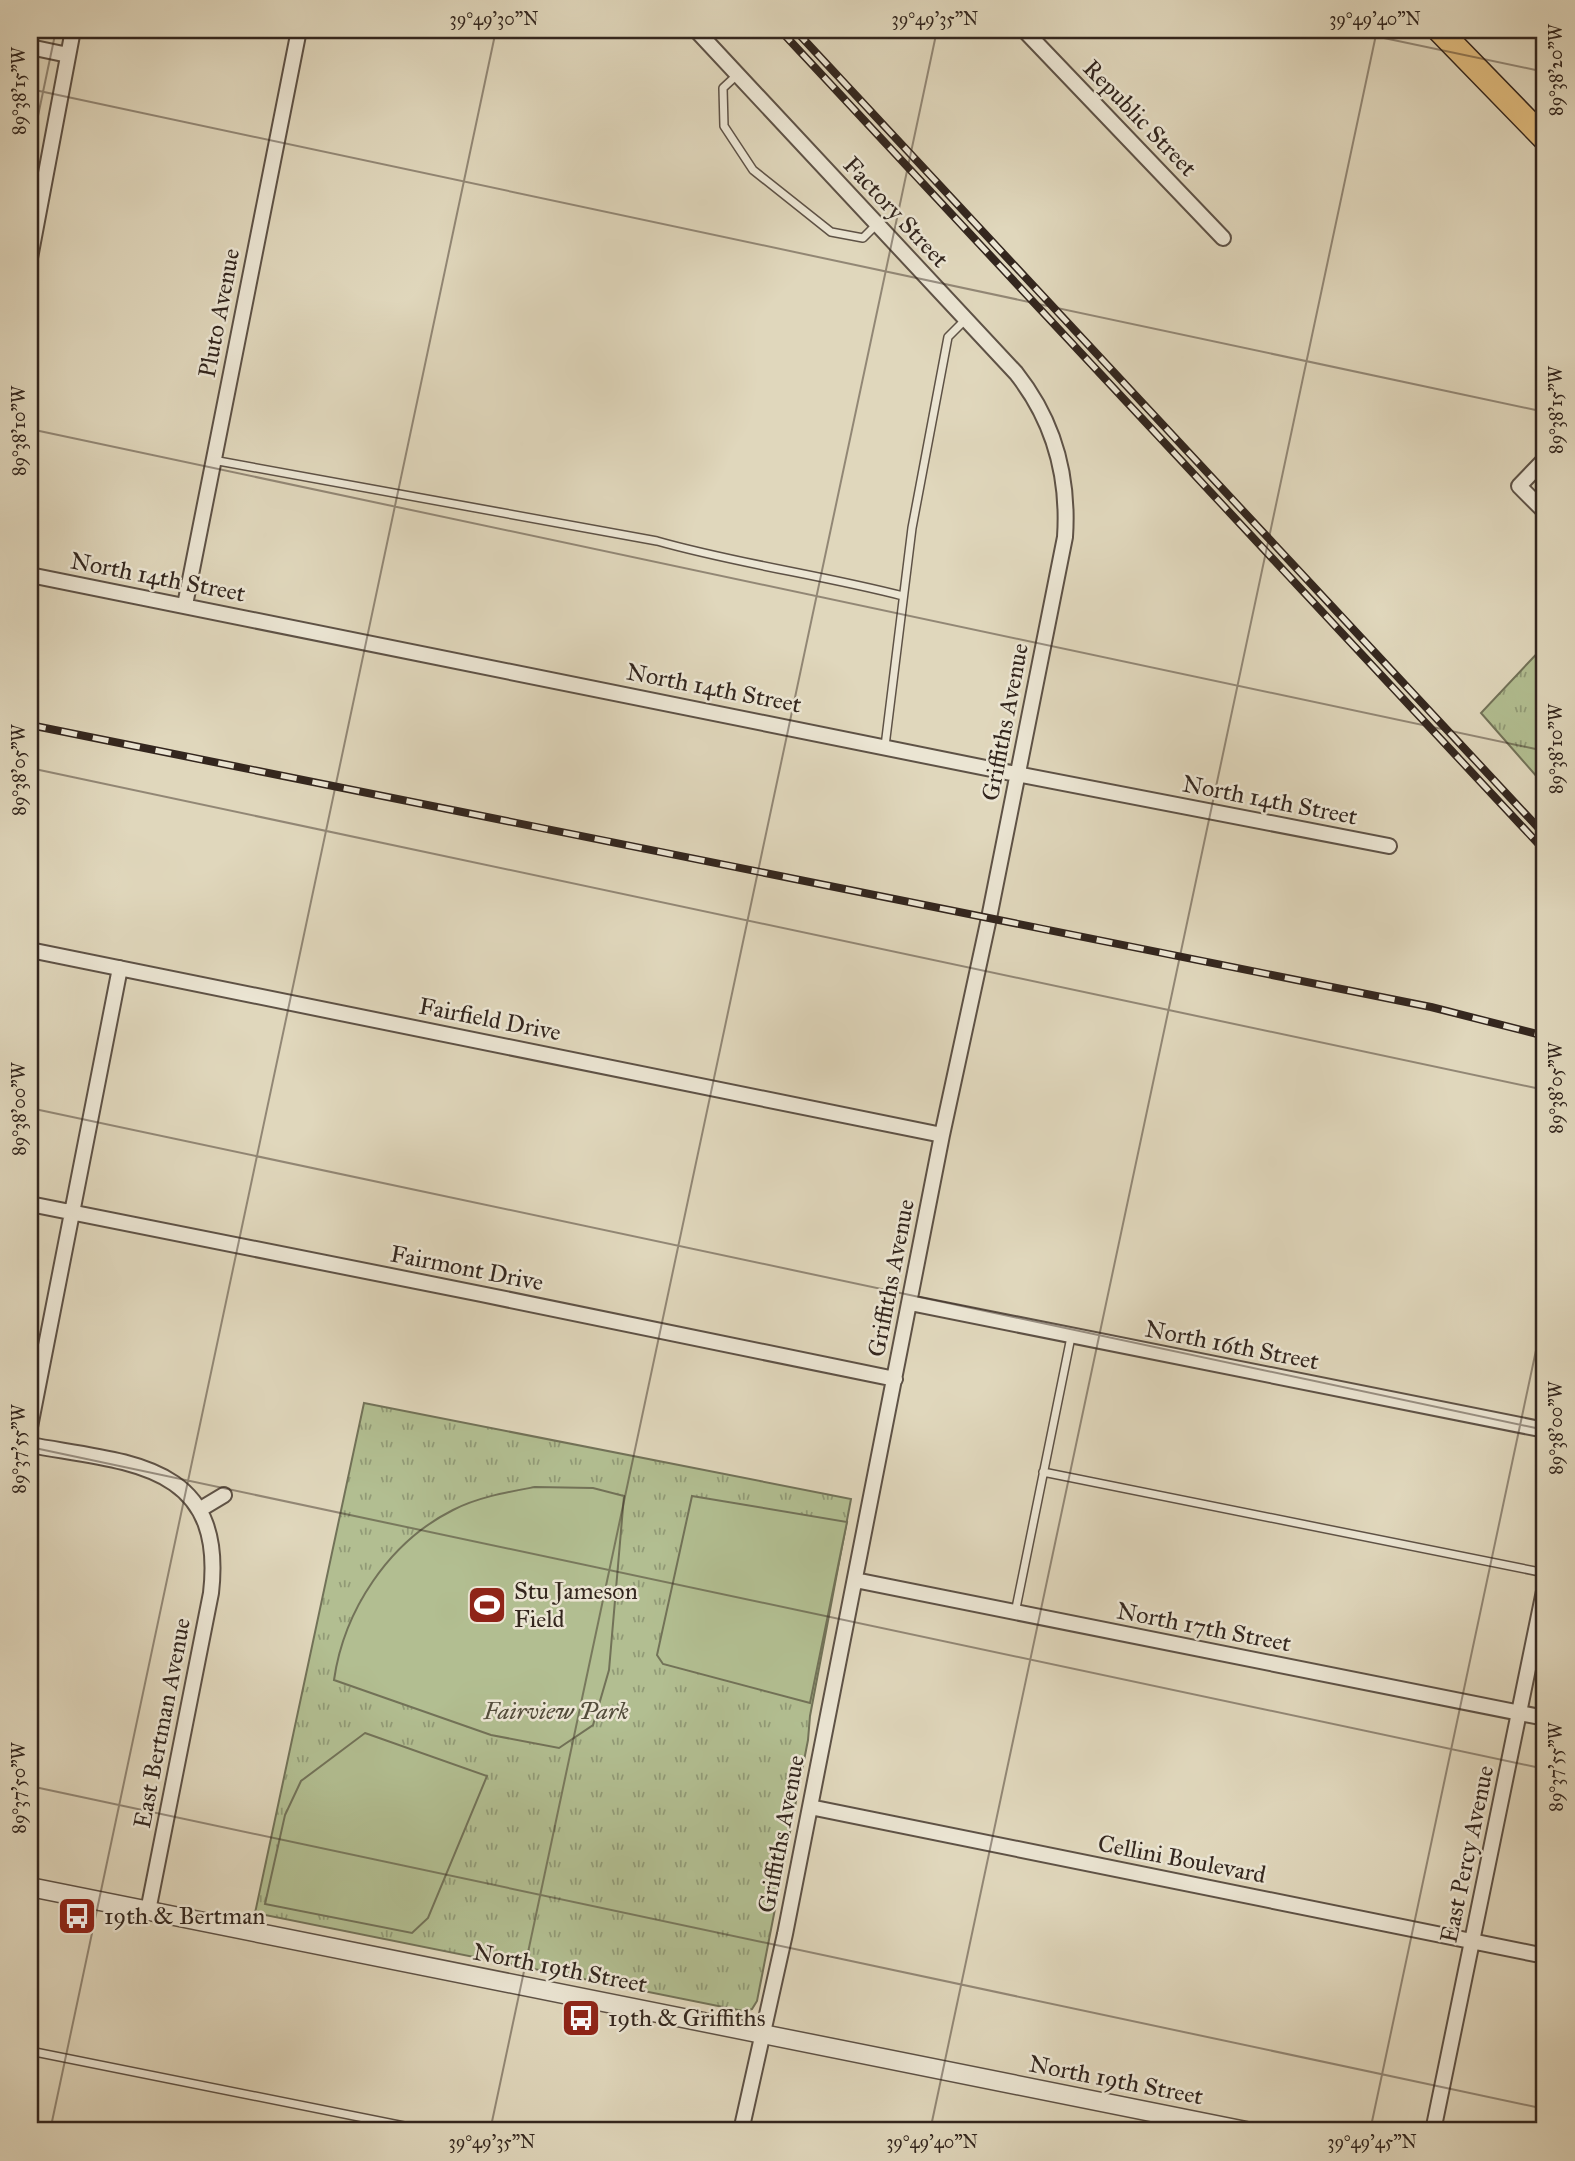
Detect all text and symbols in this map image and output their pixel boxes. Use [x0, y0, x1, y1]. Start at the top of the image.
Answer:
text: 39°49'30"N [450, 8, 538, 30]
text: 39°49'35"N [892, 8, 978, 30]
text: 39°49'40"N [1329, 8, 1421, 30]
text: 89°38'20"W [1545, 23, 1567, 116]
text: 89°38'15"W [8, 46, 30, 135]
street label: Republic Street [1077, 53, 1204, 183]
street label: Factory Street [837, 150, 955, 274]
street label: Pluto Avenue [192, 246, 246, 380]
text: 89°38'15"W [1545, 365, 1567, 454]
text: 89°38'10"W [8, 385, 30, 476]
street label: North 14th Street [68, 545, 249, 609]
street label: Griffiths Avenue [975, 641, 1035, 803]
street label: North 14th Street [624, 656, 805, 720]
text: 89°38'10"W [1545, 703, 1567, 794]
text: 89°38'05"W [8, 723, 30, 816]
street label: North 14th Street [1180, 768, 1361, 832]
street label: Fairfield Drive [417, 991, 563, 1047]
text: 89°38'05"W [1545, 1041, 1567, 1134]
text: 89°38'00"W [8, 1061, 30, 1156]
street label: Griffiths Avenue [861, 1197, 921, 1359]
street label: Fairmont Drive [388, 1238, 546, 1298]
street label: North 16th Street [1143, 1313, 1322, 1377]
text: 89°38'00"W [1545, 1380, 1567, 1475]
text: 89°37'55"W [8, 1403, 30, 1494]
place label: Stu Jameson Field [514, 1576, 638, 1634]
sports icon: Stu Jameson Field [466, 1584, 508, 1626]
street label: North 17th Street [1114, 1595, 1294, 1659]
street label: East Bertman Avenue [127, 1615, 197, 1831]
park label: Fairview Park [482, 1696, 629, 1726]
text: 89°37'55"W [1545, 1721, 1567, 1812]
text: 89°37'50"W [8, 1741, 30, 1834]
street label: Griffiths Avenue [751, 1753, 811, 1915]
street label: East Percy Avenue [1434, 1763, 1500, 1945]
street label: Cellini Boulevard [1095, 1828, 1269, 1890]
bus stop icon: 19th & Bertman [56, 1895, 98, 1937]
place label: 19th & Bertman [104, 1901, 265, 1931]
street label: North 19th Street [470, 1936, 650, 2000]
bus stop icon: 19th & Griffiths [560, 1997, 602, 2039]
place label: 19th & Griffiths [608, 2003, 765, 2033]
street label: North 19th Street [1026, 2048, 1206, 2112]
text: 39°49'35"N [449, 2131, 535, 2153]
text: 39°49'40"N [886, 2131, 978, 2153]
text: 39°49'45"N [1327, 2131, 1417, 2153]

